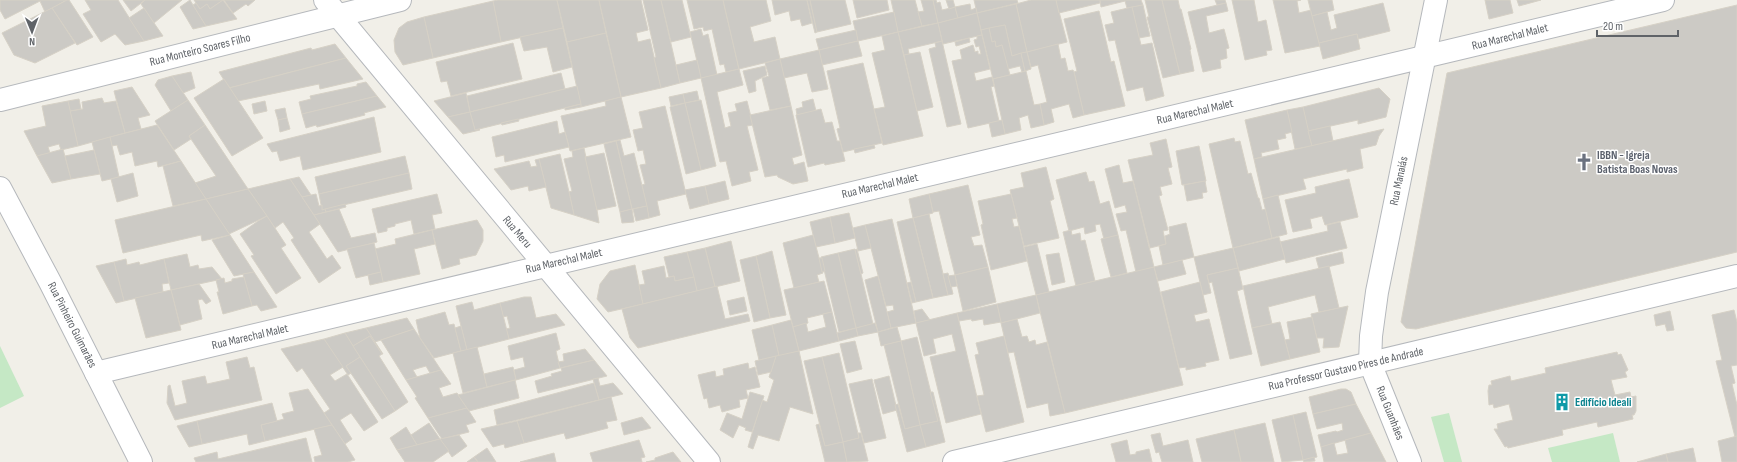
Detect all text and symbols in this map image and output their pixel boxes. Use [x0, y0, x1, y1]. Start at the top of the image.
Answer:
north arrow [12, 12, 52, 52]
scale bar [1597, 12, 1678, 38]
text: 20 m [1603, 19, 1623, 34]
street label: Rua Marechal Malet [1470, 20, 1550, 54]
street label: Rua Monteiro Soares Filho [148, 30, 252, 70]
text: N [29, 35, 35, 48]
street label: Rua Marechal Malet [1155, 96, 1235, 128]
place label: IBBN - Igreja Batista Boas Novas [1597, 148, 1678, 177]
church icon: IBBN - Igreja Batista Boas Novas [1574, 152, 1594, 172]
street label: Rua Manaiás [1386, 155, 1412, 207]
street label: Rua Marechal Malet [840, 170, 920, 202]
street label: Rua Meru [499, 213, 535, 251]
street label: Rua Marechal Malet [524, 245, 604, 277]
street label: Rua Pinheiro Guimarães [44, 280, 100, 370]
street label: Rua Marechal Malet [210, 321, 290, 353]
street label: Rua Professor Gustavo Pires de Andrade [1267, 344, 1425, 394]
street label: Rua Guanhães [1372, 384, 1408, 442]
building icon: Edifício Ideali [1552, 392, 1572, 412]
place label: Edifício Ideali [1575, 395, 1632, 410]

